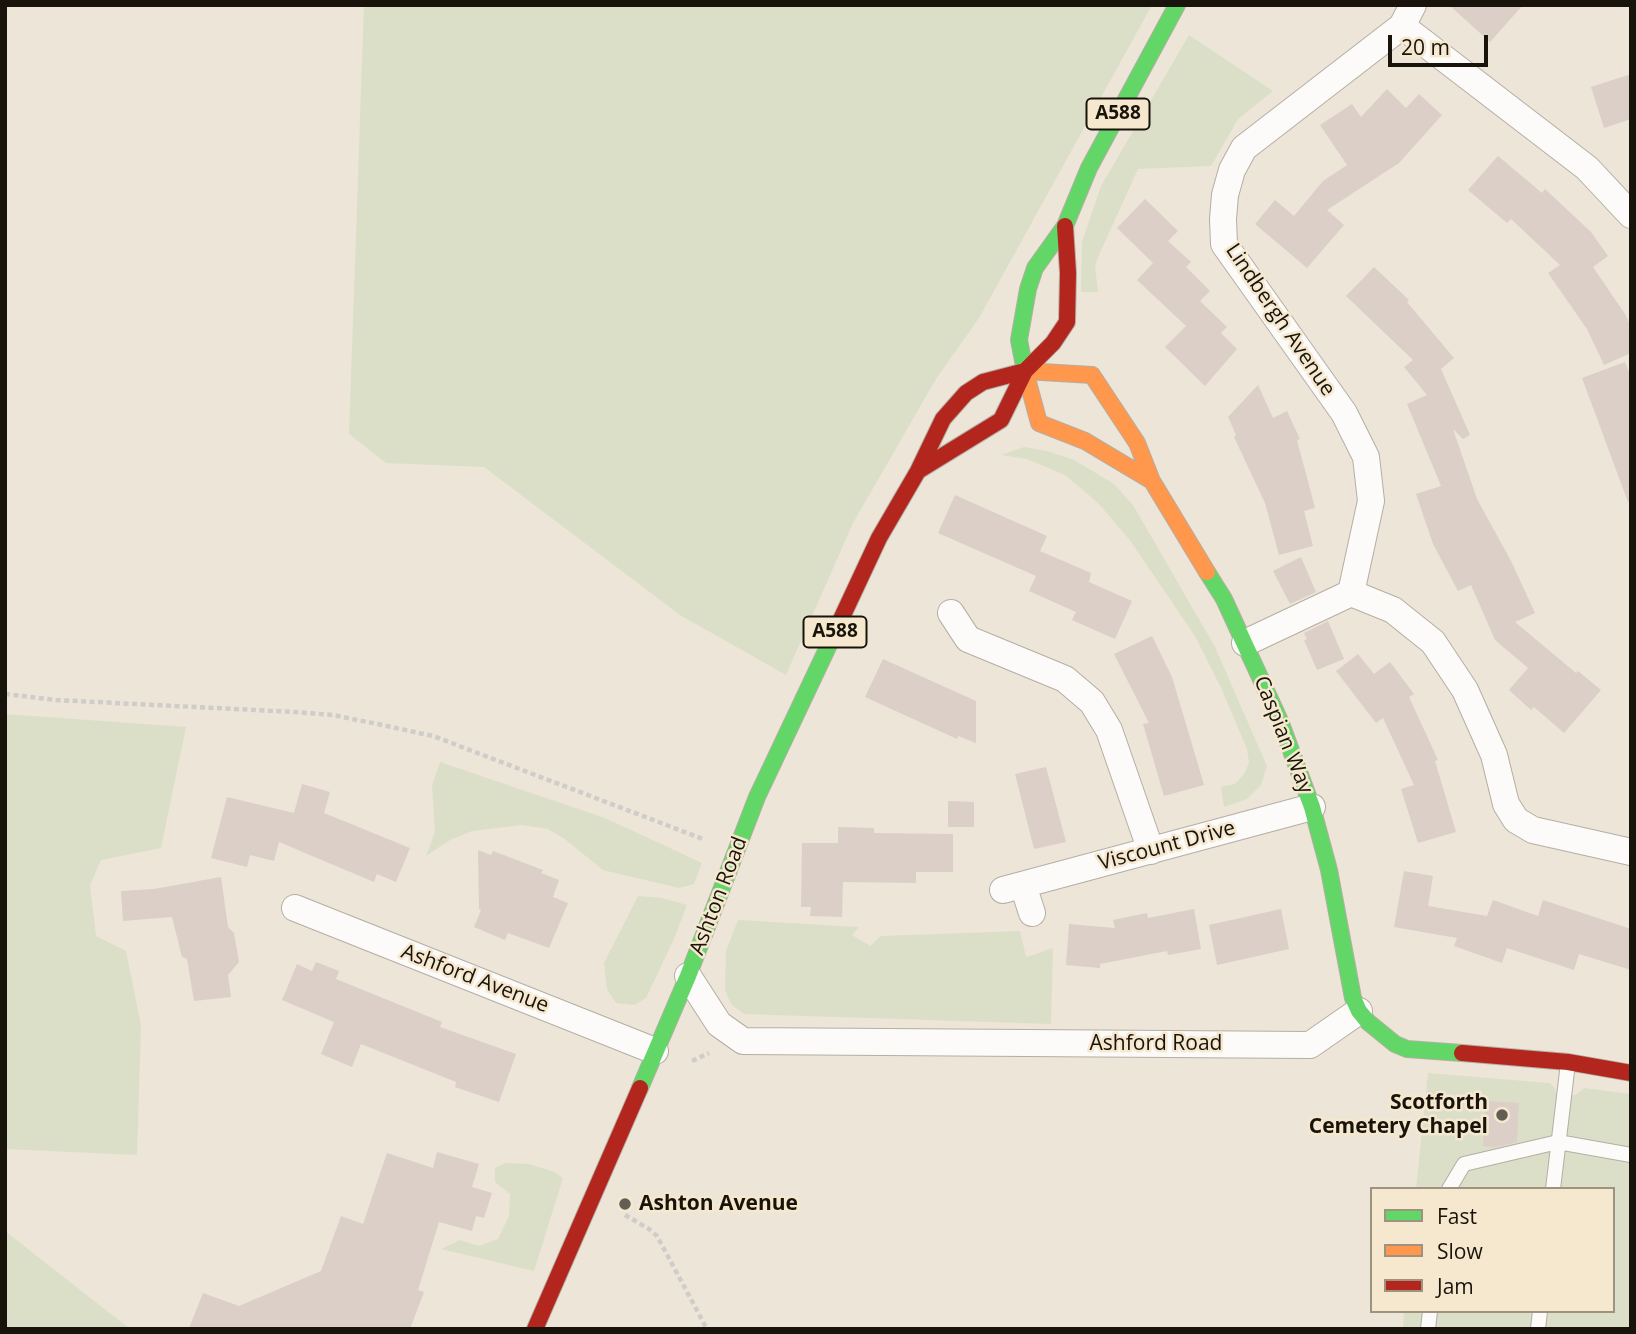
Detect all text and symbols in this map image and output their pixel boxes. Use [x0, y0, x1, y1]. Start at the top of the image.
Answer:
scale bar [1391, 21, 1491, 65]
text: 20 m [1401, 33, 1450, 61]
road number: A588 [1086, 98, 1150, 130]
street label: Lindbergh Avenue [1220, 239, 1340, 401]
road number: A588 [804, 617, 866, 648]
street label: Caspian Way [1248, 672, 1318, 798]
street label: Viscount Drive [1096, 816, 1238, 876]
street label: Ashton Road [685, 833, 753, 959]
street label: Ashford Avenue [398, 939, 552, 1019]
street label: Ashford Road [1090, 1031, 1222, 1057]
place label: Scotforth Cemetery Chapel [1309, 1090, 1488, 1140]
marker: Scotforth Cemetery Chapel [1494, 1107, 1510, 1123]
legend [1370, 1187, 1615, 1313]
place label: Ashton Avenue [639, 1191, 798, 1217]
marker: Ashton Avenue [617, 1196, 633, 1212]
text: Fast [1437, 1202, 1477, 1230]
text: Slow [1437, 1237, 1483, 1265]
text: Jam [1437, 1272, 1474, 1300]

